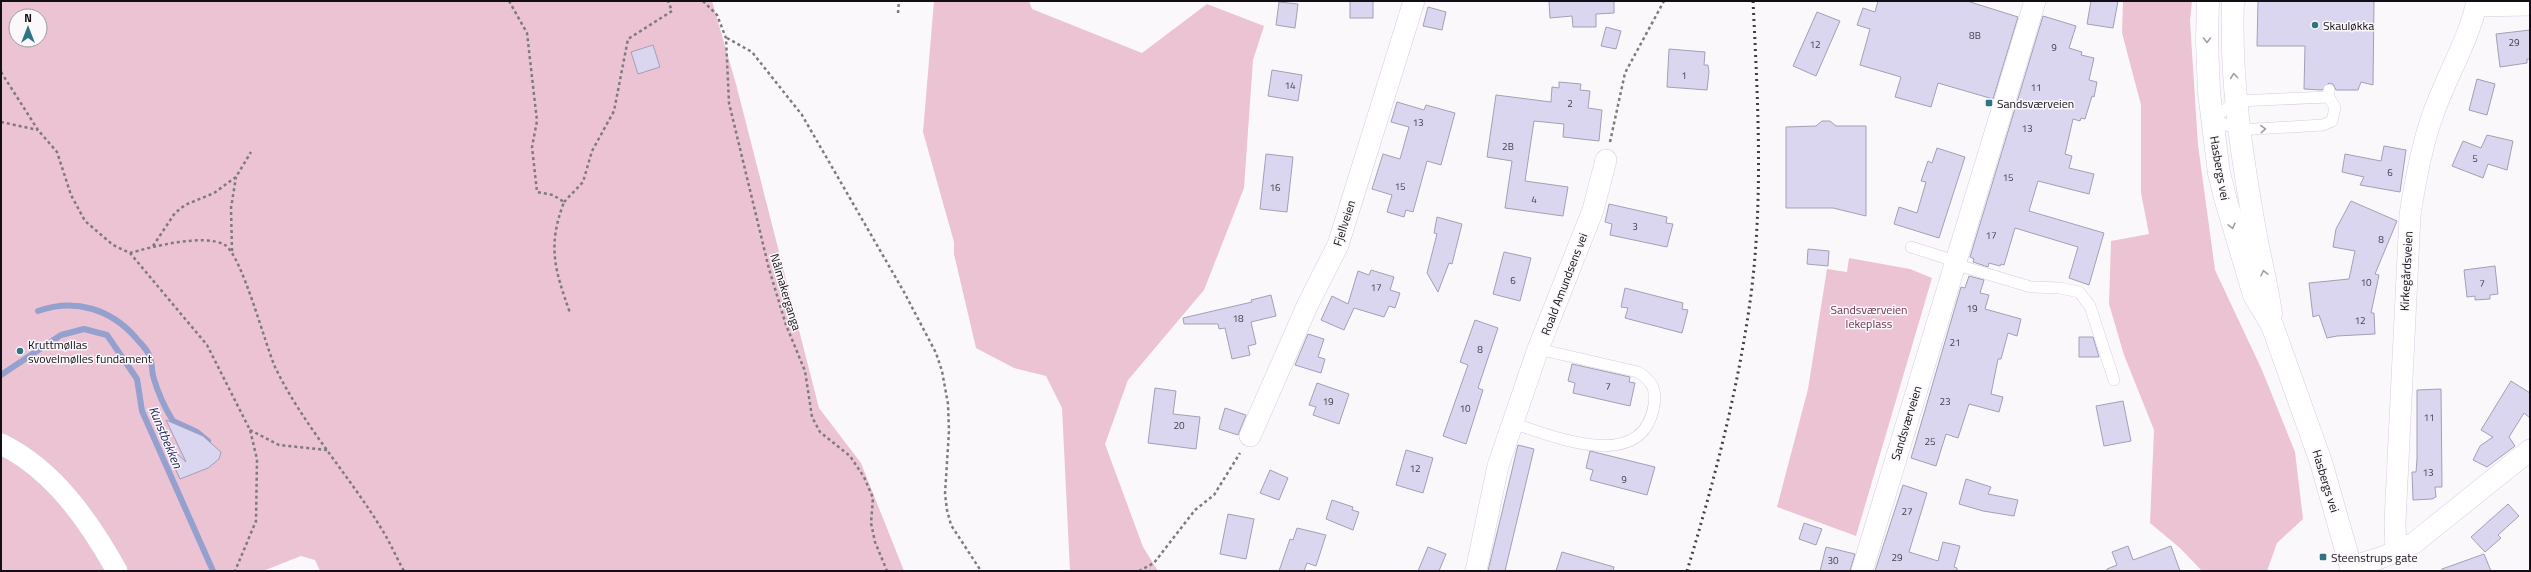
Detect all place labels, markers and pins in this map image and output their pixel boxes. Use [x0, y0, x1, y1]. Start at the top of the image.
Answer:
place label: Skauløkka [2323, 16, 2374, 35]
marker: Skauløkka [2310, 20, 2320, 30]
place label: Sandsværveien [1997, 94, 2074, 113]
marker: Sandsværveien [1984, 98, 1994, 108]
place label: Kruttmøllas svovelmølles fundament [28, 335, 153, 368]
marker: Kruttmøllas svovelmølles fundament [15, 346, 25, 356]
place label: Steenstrups gate [2331, 548, 2418, 567]
marker: Steenstrups gate [2318, 552, 2328, 562]

